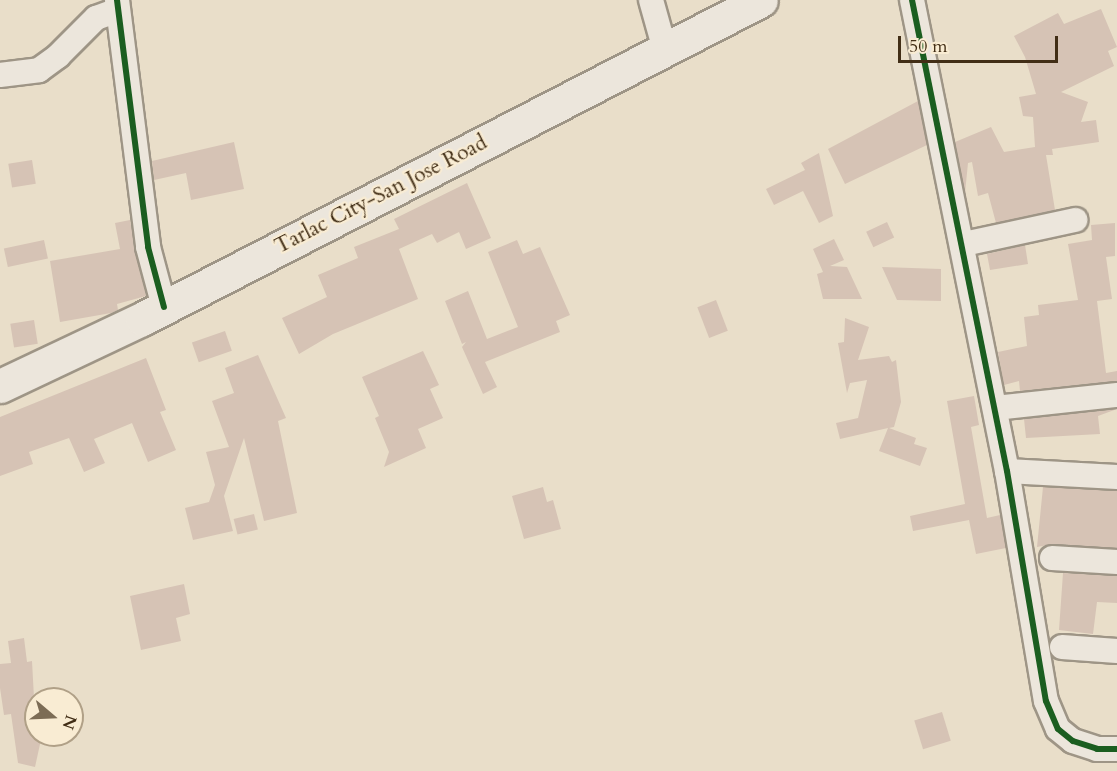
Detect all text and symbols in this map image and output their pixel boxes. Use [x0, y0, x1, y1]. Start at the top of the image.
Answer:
scale bar [901, 24, 1062, 62]
text: 50 m [909, 34, 948, 59]
street label: Tarlac City-San Jose Road [271, 130, 491, 260]
north arrow [24, 687, 84, 747]
text: N [56, 712, 82, 732]

